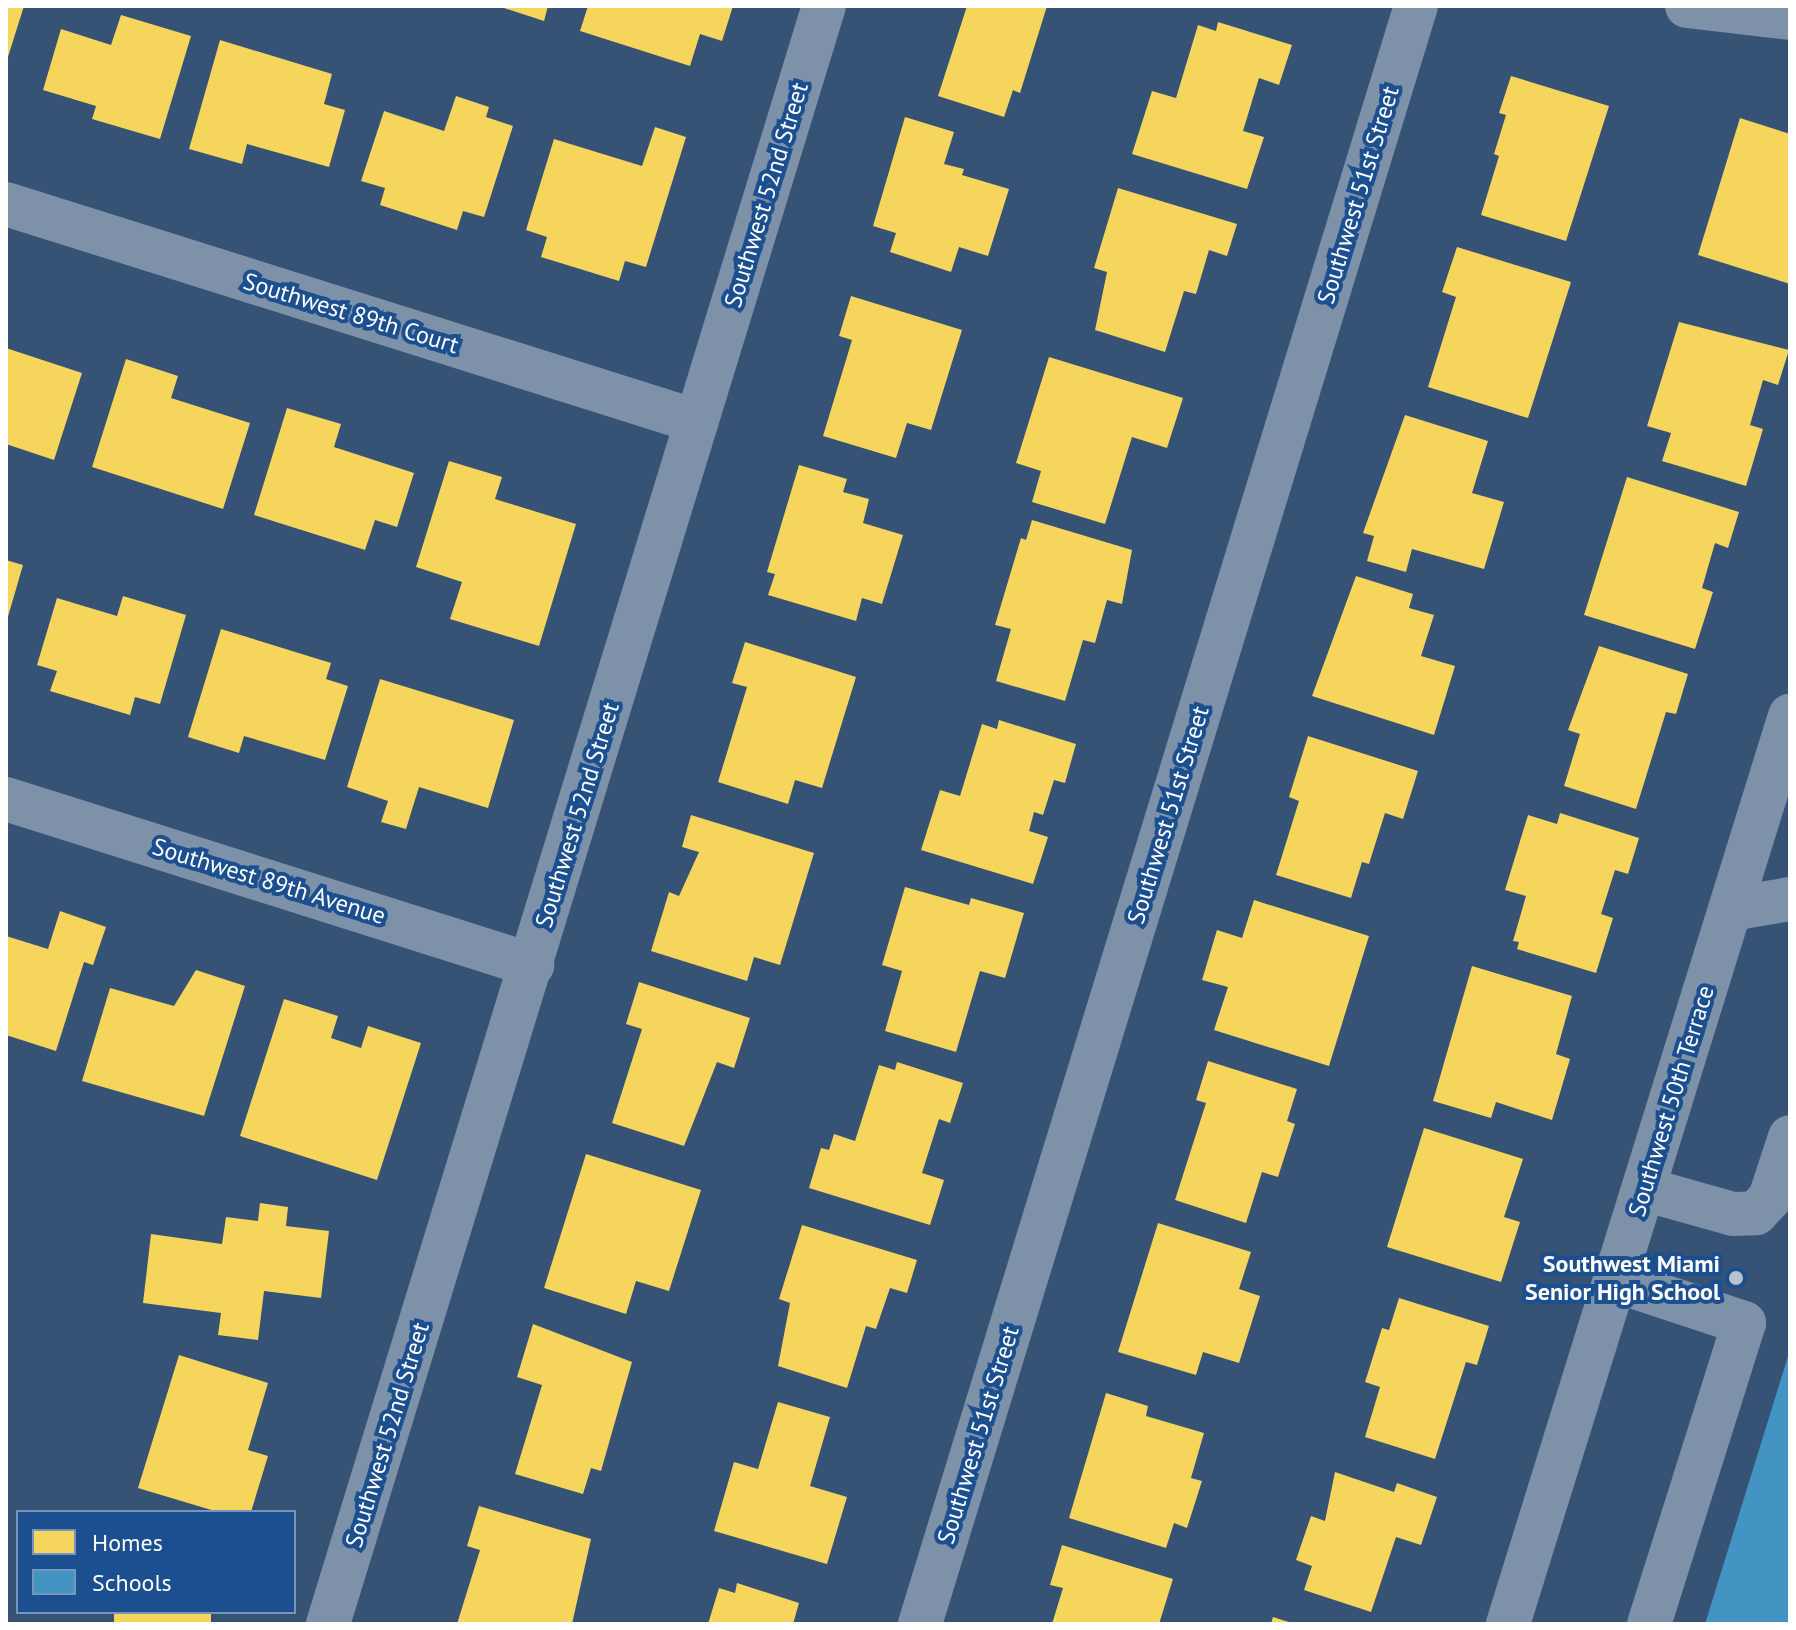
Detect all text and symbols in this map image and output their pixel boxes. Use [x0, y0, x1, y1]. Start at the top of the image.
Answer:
street label: Southwest 52nd Street [718, 79, 814, 311]
street label: Southwest 51st Street [1311, 83, 1405, 307]
street label: Southwest 89th Court [240, 267, 462, 359]
street label: Southwest 52nd Street [529, 699, 625, 931]
street label: Southwest 51st Street [1121, 703, 1215, 927]
street label: Southwest 89th Avenue [149, 832, 389, 930]
street label: Southwest 50th Terrace [1622, 982, 1720, 1220]
place label: Southwest Miami Senior High School [1525, 1250, 1720, 1306]
marker: Southwest Miami Senior High School [1727, 1269, 1745, 1287]
street label: Southwest 52nd Street [339, 1319, 435, 1551]
street label: Southwest 51st Street [931, 1323, 1025, 1547]
legend [16, 1510, 296, 1614]
text: Homes [92, 1527, 163, 1558]
text: Schools [92, 1567, 172, 1598]

